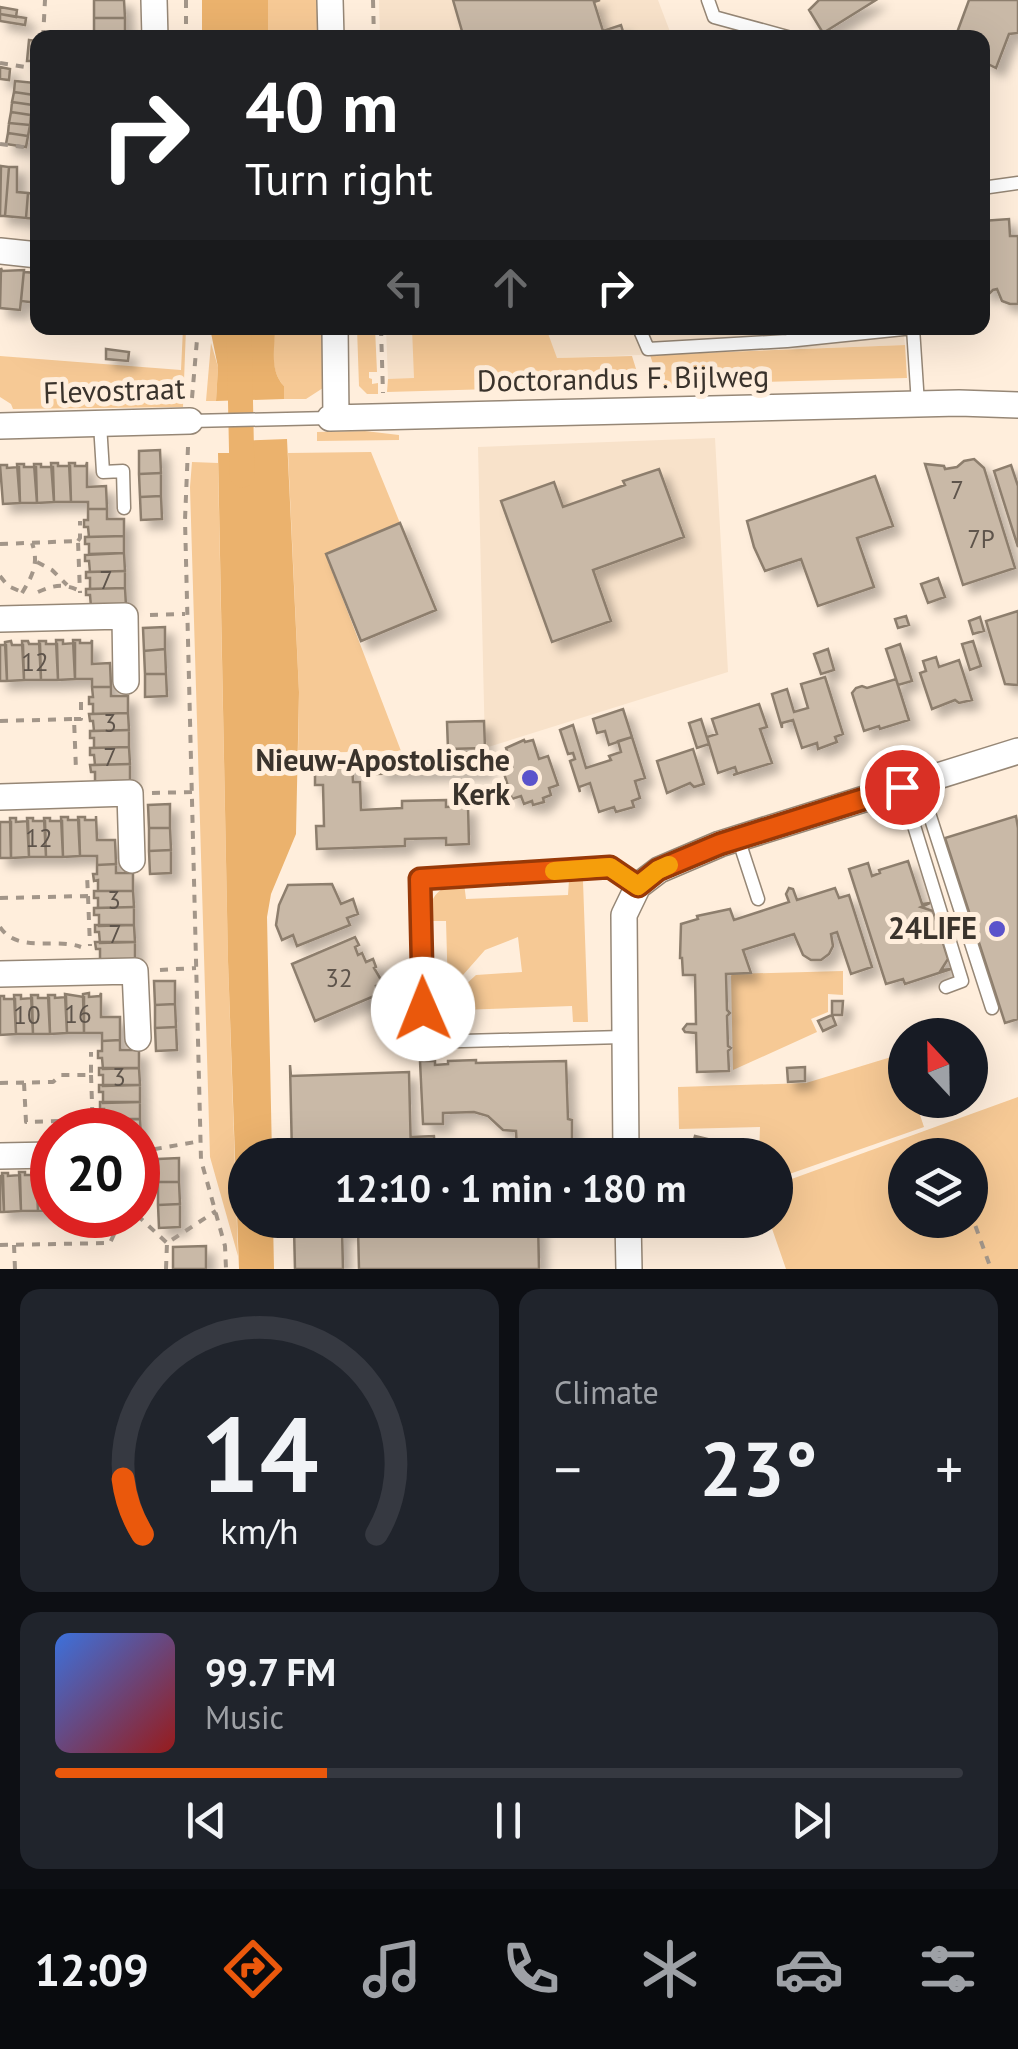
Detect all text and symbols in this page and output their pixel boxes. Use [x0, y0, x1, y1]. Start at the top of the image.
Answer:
text: 40 m [245, 61, 398, 151]
icon: right [80, 70, 210, 200]
text: Turn right [245, 149, 433, 207]
icon: left [378, 260, 433, 315]
icon: ahead [483, 260, 538, 315]
icon: right [588, 260, 643, 315]
street label: Doctorandus F. Bijlweg [477, 355, 769, 400]
street label: Flevostraat [42, 368, 186, 411]
house number: 7 [950, 474, 964, 506]
house number: 7P [967, 523, 995, 555]
house number: 7 [99, 564, 113, 596]
house number: 12 [21, 646, 49, 678]
house number: 3 [103, 707, 117, 739]
place label: Nieuw-Apostolische Kerk [255, 740, 510, 813]
house number: 7 [103, 741, 117, 773]
pin [860, 745, 945, 830]
icon: arrive [875, 760, 930, 815]
marker: Nieuw-Apostolische Kerk [519, 767, 541, 789]
house number: 12 [25, 822, 53, 854]
house number: 3 [107, 884, 121, 916]
place label: 24LIFE [888, 908, 977, 947]
house number: 7 [108, 918, 122, 950]
marker: 24LIFE [986, 918, 1008, 940]
position arrow [371, 957, 475, 1061]
house number: 32 [325, 962, 353, 994]
house number: 16 [64, 998, 92, 1030]
house number: 10 [13, 999, 41, 1031]
north arrow [888, 1018, 988, 1118]
map controls [888, 1018, 988, 1238]
house number: 3 [112, 1061, 126, 1093]
speed limit sign: 20 [30, 1108, 160, 1238]
button: layers [888, 1138, 988, 1238]
text: 12:10 · 1 min · 180 m [335, 1163, 686, 1212]
text: Climate [554, 1371, 659, 1413]
text: 14 [201, 1386, 318, 1521]
text: 23° [700, 1420, 817, 1517]
text: − [554, 1433, 582, 1504]
text: + [935, 1433, 963, 1504]
text: km/h [220, 1508, 299, 1554]
text: 99.7 FM [205, 1647, 336, 1696]
text: Music [205, 1696, 284, 1738]
icon: previous [179, 1793, 234, 1848]
icon: pause [481, 1793, 536, 1848]
icon: next [784, 1793, 839, 1848]
icon: directions [218, 1934, 288, 2004]
icon: music [357, 1934, 427, 2004]
icon: phone [496, 1934, 566, 2004]
icon: climate [635, 1934, 705, 2004]
icon: car [774, 1934, 844, 2004]
icon: filters [913, 1934, 983, 2004]
text: 12:09 [35, 1940, 149, 1998]

